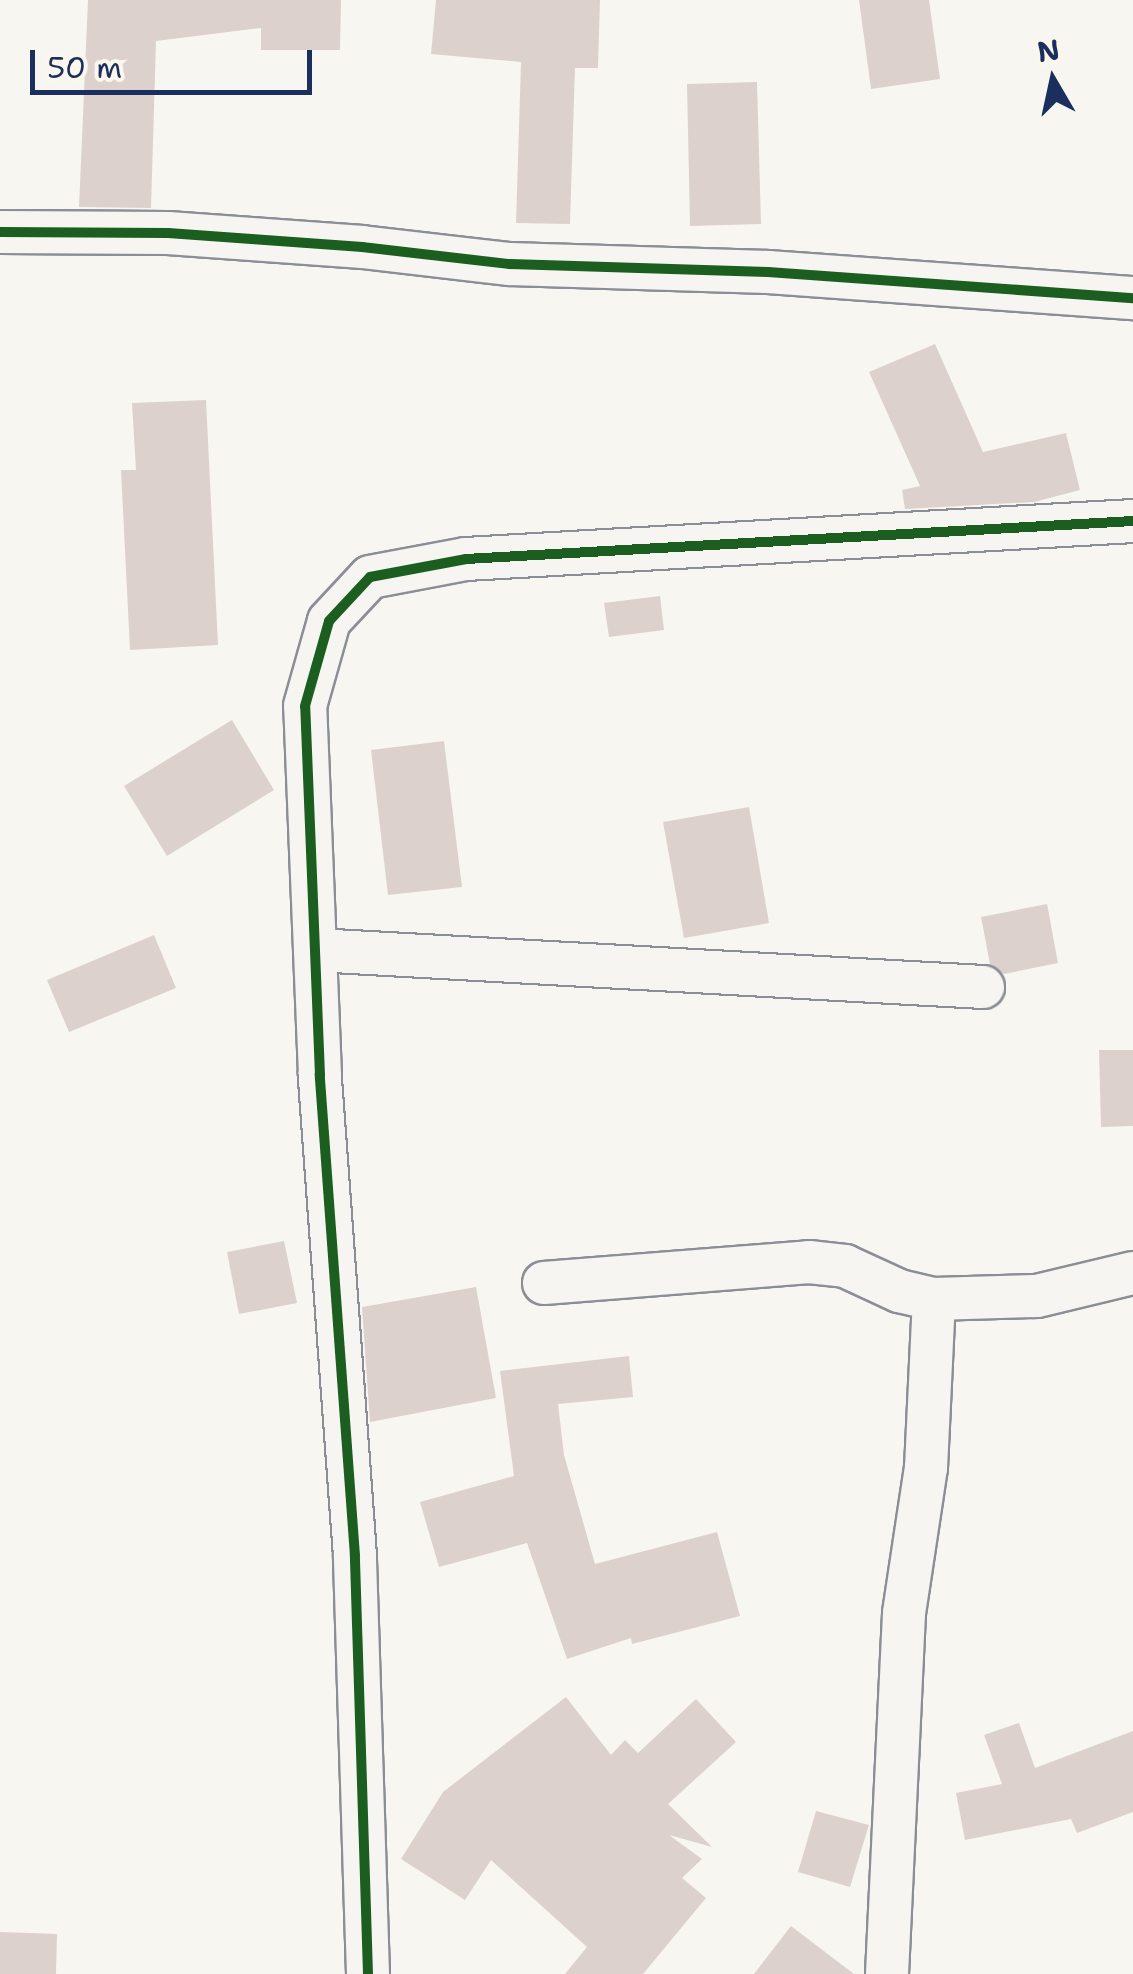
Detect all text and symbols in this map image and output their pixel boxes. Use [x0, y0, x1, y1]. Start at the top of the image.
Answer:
scale bar [35, 30, 318, 92]
north arrow [1003, 30, 1103, 130]
text: N [1034, 30, 1062, 71]
text: 50 m [47, 47, 122, 88]

